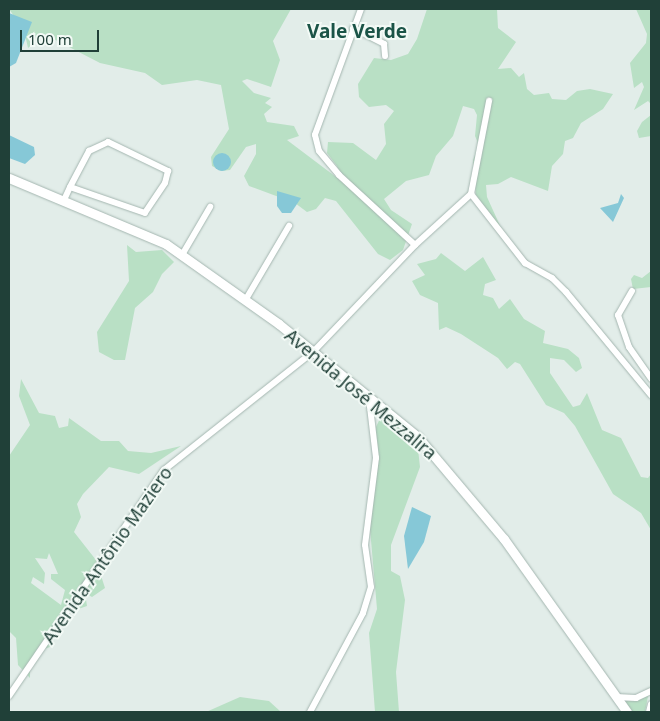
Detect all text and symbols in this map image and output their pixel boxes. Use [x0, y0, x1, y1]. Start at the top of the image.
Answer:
scale bar [22, 20, 101, 52]
district label: Vale Verde [307, 21, 407, 43]
text: 100 m [28, 29, 72, 49]
street label: Avenida José Mezzalira [281, 324, 441, 464]
street label: Avenida Antônio Maziero [38, 462, 176, 648]

